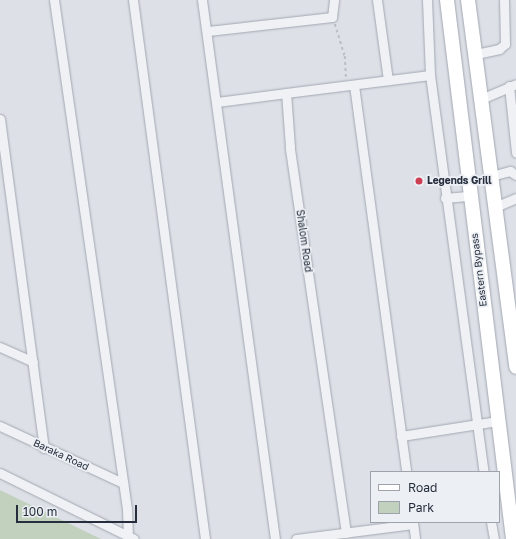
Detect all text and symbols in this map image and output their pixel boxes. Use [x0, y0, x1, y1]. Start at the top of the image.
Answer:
place label: Legends Grill [427, 175, 492, 187]
marker: Legends Grill [414, 176, 424, 186]
street label: Shalom Road [294, 209, 314, 273]
street label: Eastern Bypass [469, 233, 489, 307]
street label: Baraka Road [31, 437, 91, 473]
legend [370, 471, 500, 523]
text: Road [408, 480, 437, 495]
scale bar [18, 497, 139, 523]
text: Park [408, 500, 434, 515]
text: 100 m [23, 504, 57, 519]

